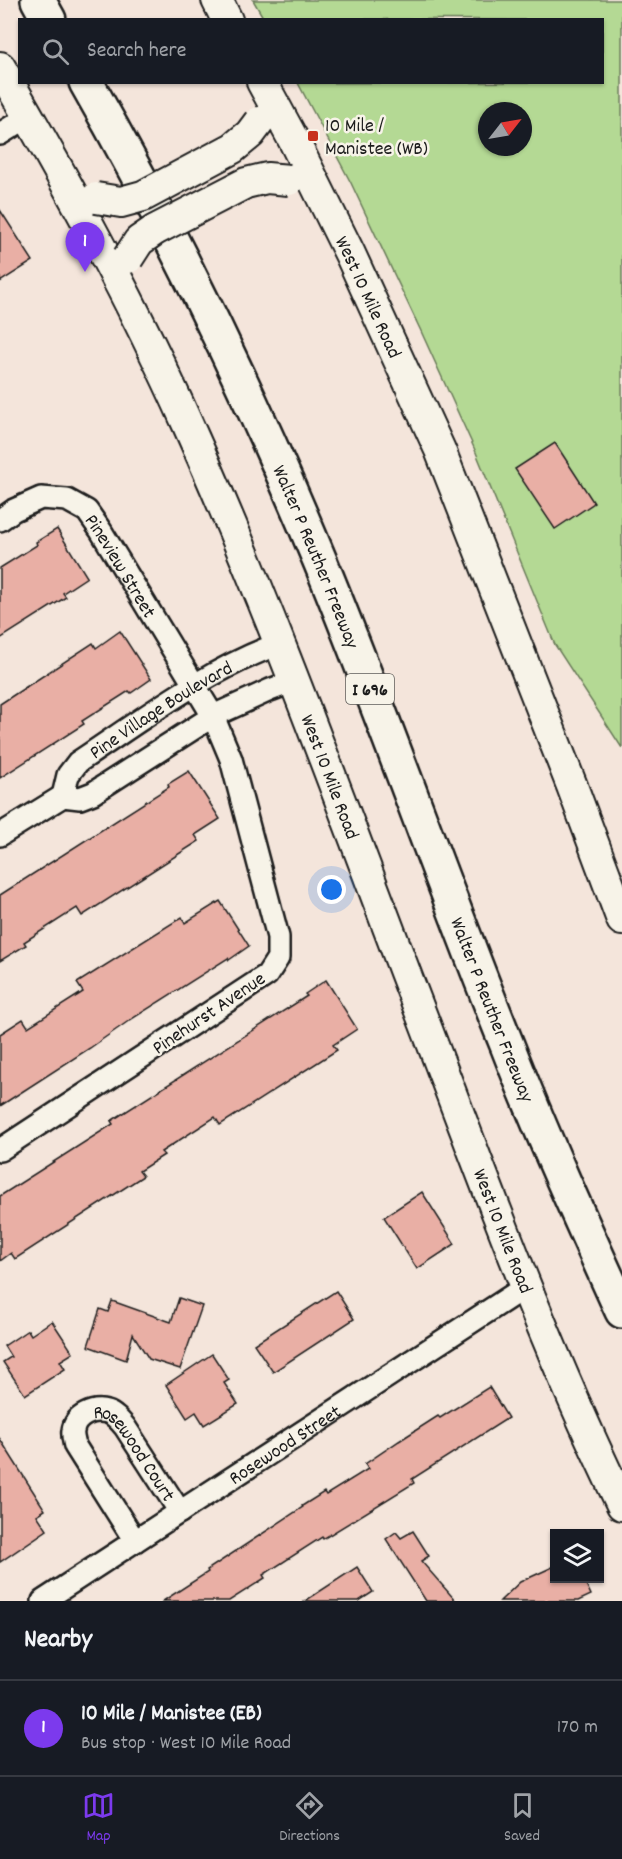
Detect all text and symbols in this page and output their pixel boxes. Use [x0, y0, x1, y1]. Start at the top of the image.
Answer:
search box [18, 18, 604, 84]
icon: search [39, 35, 72, 68]
text: Search here [87, 36, 186, 67]
north arrow [478, 102, 532, 156]
place label: 10 Mile / Manistee (WB) [325, 113, 428, 164]
marker: 10 Mile / Manistee (WB) [306, 129, 320, 143]
pin: 1 [66, 222, 104, 272]
street label: West 10 Mile Road [326, 232, 407, 363]
street label: Walter P Reuther Freeway [264, 461, 365, 654]
street label: Pineview Street [76, 509, 162, 624]
street label: Pine Village Boulevard [85, 655, 238, 768]
road number: I 696 [346, 674, 394, 704]
street label: West 10 Mile Road [292, 711, 365, 844]
your location [317, 875, 346, 904]
street label: Walter P Reuther Freeway [441, 914, 540, 1108]
street label: Pinehurst Avenue [148, 966, 272, 1063]
street label: West 10 Mile Road [464, 1165, 538, 1298]
street label: Rosewood Street [224, 1399, 348, 1493]
street label: Rosewood Court [93, 1400, 181, 1508]
map controls [550, 1529, 604, 1583]
button: layers [550, 1529, 604, 1583]
text: Nearby [24, 1622, 92, 1659]
text: 10 Mile / Manistee (EB) [81, 1699, 262, 1730]
text: 1 [41, 1714, 46, 1742]
text: 170 m [557, 1714, 598, 1742]
text: Bus stop · West 10 Mile Road [81, 1730, 291, 1758]
tab: Map [82, 1789, 115, 1848]
tab: Directions [279, 1789, 340, 1848]
tab: Saved [504, 1789, 540, 1848]

